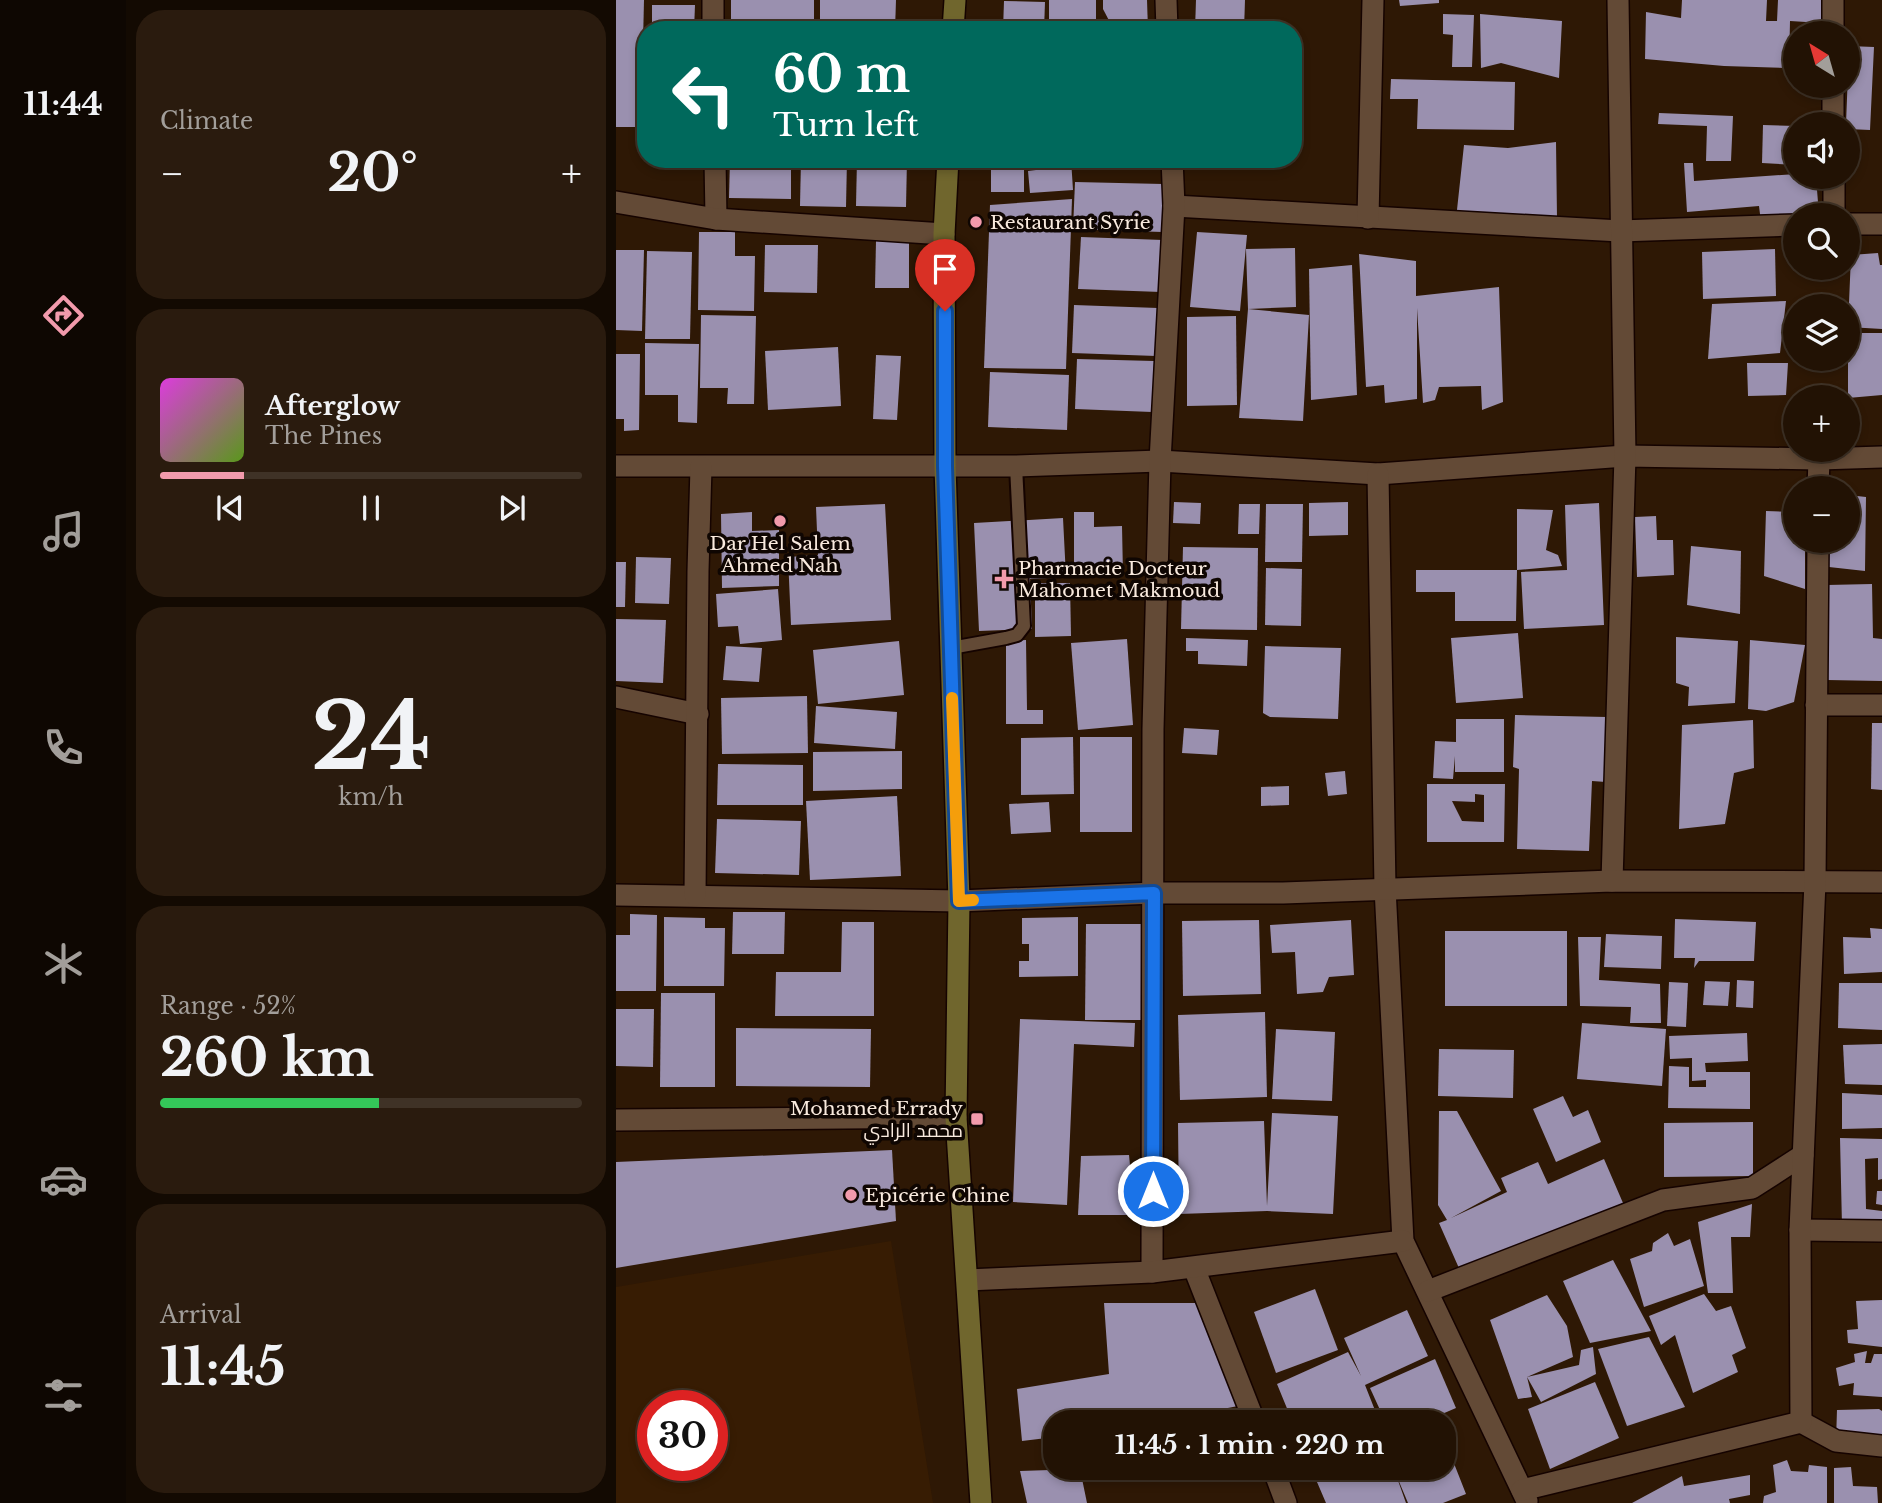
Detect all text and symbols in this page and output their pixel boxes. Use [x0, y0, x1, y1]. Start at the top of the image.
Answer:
north arrow [1783, 21, 1860, 98]
map controls [1783, 21, 1860, 553]
text: 60 m [773, 44, 910, 105]
icon: left [658, 49, 749, 140]
text: 11:44 [23, 84, 103, 124]
text: Turn left [773, 105, 919, 145]
text: Climate [160, 107, 253, 135]
button: sound [1783, 112, 1860, 189]
text: 20° [327, 141, 418, 205]
text: − [160, 150, 184, 197]
text: + [561, 150, 582, 197]
button: search [1783, 203, 1860, 280]
place label: Restaurant Syrie [990, 211, 1151, 234]
marker: Restaurant Syrie [968, 214, 984, 230]
pin [915, 239, 975, 311]
icon: arrive [926, 250, 964, 288]
icon: directions [39, 291, 88, 340]
button: layers [1783, 294, 1860, 371]
button: + [1783, 385, 1860, 462]
text: Afterglow [265, 390, 401, 422]
text: The Pines [265, 422, 382, 450]
button: − [1783, 476, 1860, 553]
icon: previous [211, 489, 249, 527]
icon: pause [352, 489, 390, 527]
icon: next [493, 489, 531, 527]
icon: music [39, 507, 88, 556]
marker: Dar Hel Salem Ahmed Nah [772, 513, 788, 529]
place label: Dar Hel Salem Ahmed Nah [709, 532, 851, 577]
place label: Pharmacie Docteur Mahomet Makmoud [1018, 557, 1220, 602]
marker: Pharmacie Docteur Mahomet Makmoud [996, 571, 1012, 587]
text: 24 [311, 681, 431, 794]
icon: phone [39, 723, 88, 772]
text: km/h [338, 783, 404, 811]
icon: climate [39, 939, 88, 988]
text: Range · 52% [160, 992, 296, 1020]
text: 260 km [160, 1026, 374, 1090]
place label: Mohamed Errady محمد الرادي [790, 1097, 963, 1145]
marker: Mohamed Errady محمد الرادي [969, 1111, 985, 1127]
position arrow [1116, 1154, 1190, 1228]
icon: car [39, 1155, 88, 1204]
place label: Epicérie Chine [865, 1184, 1010, 1207]
marker: Epicérie Chine [843, 1187, 859, 1203]
text: Arrival [160, 1301, 241, 1329]
text: 11:45 [160, 1335, 286, 1399]
icon: filters [39, 1371, 88, 1420]
speed limit sign: 30 [637, 1390, 728, 1481]
text: 11:45 · 1 min · 220 m [1115, 1429, 1384, 1461]

